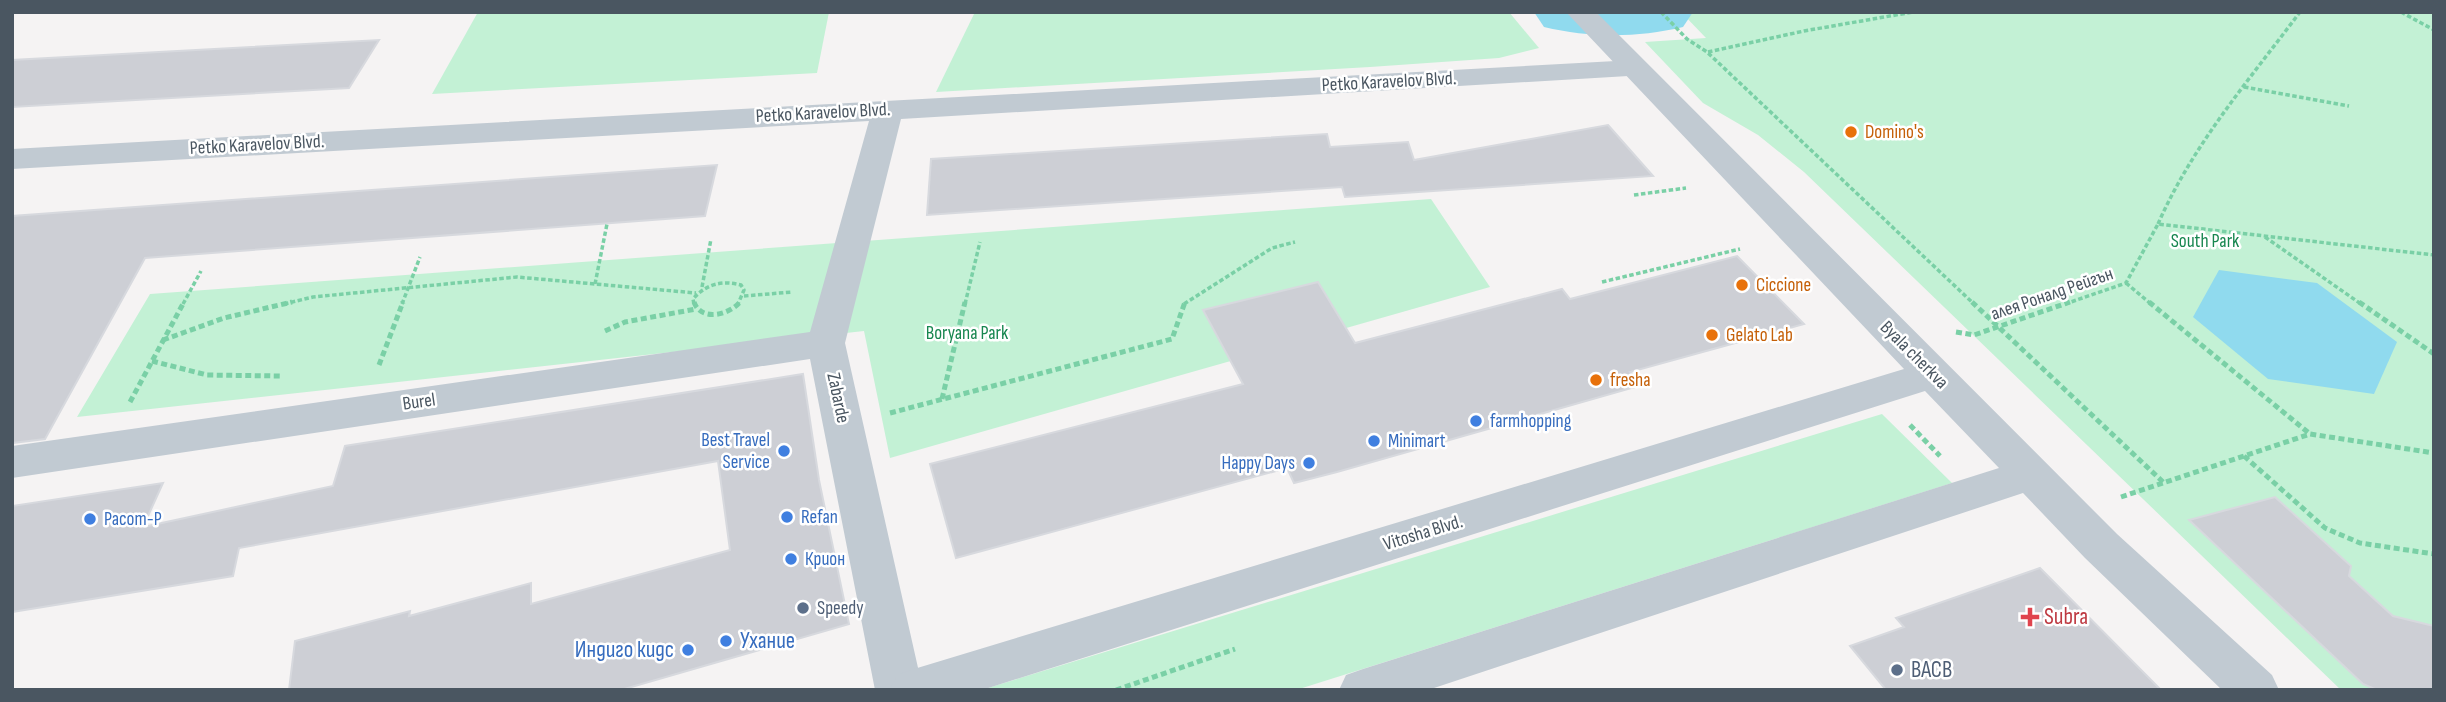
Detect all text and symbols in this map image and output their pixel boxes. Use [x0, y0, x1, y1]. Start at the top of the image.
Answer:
street label: Petko Karavelov Blvd. [1321, 67, 1457, 97]
street label: Petko Karavelov Blvd. [755, 98, 891, 128]
place label: Domino's [1865, 121, 1924, 144]
marker: Domino's [1843, 124, 1859, 140]
street label: Petko Karavelov Blvd. [189, 130, 325, 160]
park label: South Park [2171, 230, 2240, 253]
street label: алея Роналд Рейгън [1988, 262, 2116, 326]
place label: Ciccione [1756, 274, 1811, 297]
marker: Ciccione [1734, 277, 1750, 293]
street label: Byala cherkva [1875, 316, 1953, 394]
park label: Boryana Park [926, 322, 1009, 345]
place label: Gelato Lab [1726, 324, 1793, 347]
marker: Gelato Lab [1704, 327, 1720, 343]
place label: fresha [1610, 369, 1651, 392]
street label: Zabarde [821, 371, 855, 425]
marker: fresha [1588, 372, 1604, 388]
street label: Burel [401, 388, 437, 416]
place label: farmhopping [1490, 410, 1572, 433]
marker: farmhopping [1468, 413, 1484, 429]
place label: Best Travel Service [701, 429, 770, 474]
place label: Minimart [1388, 430, 1446, 453]
marker: Minimart [1366, 433, 1382, 449]
marker: Best Travel Service [776, 443, 792, 459]
place label: Happy Days [1222, 452, 1295, 475]
marker: Happy Days [1301, 455, 1317, 471]
place label: Refan [801, 506, 838, 529]
place label: Pacom-P [104, 508, 162, 531]
marker: Refan [779, 509, 795, 525]
street label: Vitosha Blvd. [1381, 510, 1465, 556]
marker: Pacom-P [82, 511, 98, 527]
place label: Крион [805, 548, 845, 571]
marker: Крион [783, 551, 799, 567]
place label: Speedy [817, 597, 864, 620]
marker: Speedy [795, 600, 811, 616]
place label: Subra [2044, 603, 2088, 631]
marker: Subra [2022, 609, 2038, 625]
place label: Ухание [740, 627, 795, 655]
marker: Ухание [718, 633, 734, 649]
place label: Индиго кидс [575, 636, 674, 664]
marker: Индиго кидс [680, 642, 696, 658]
place label: BACB [1911, 656, 1952, 684]
marker: BACB [1889, 662, 1905, 678]

